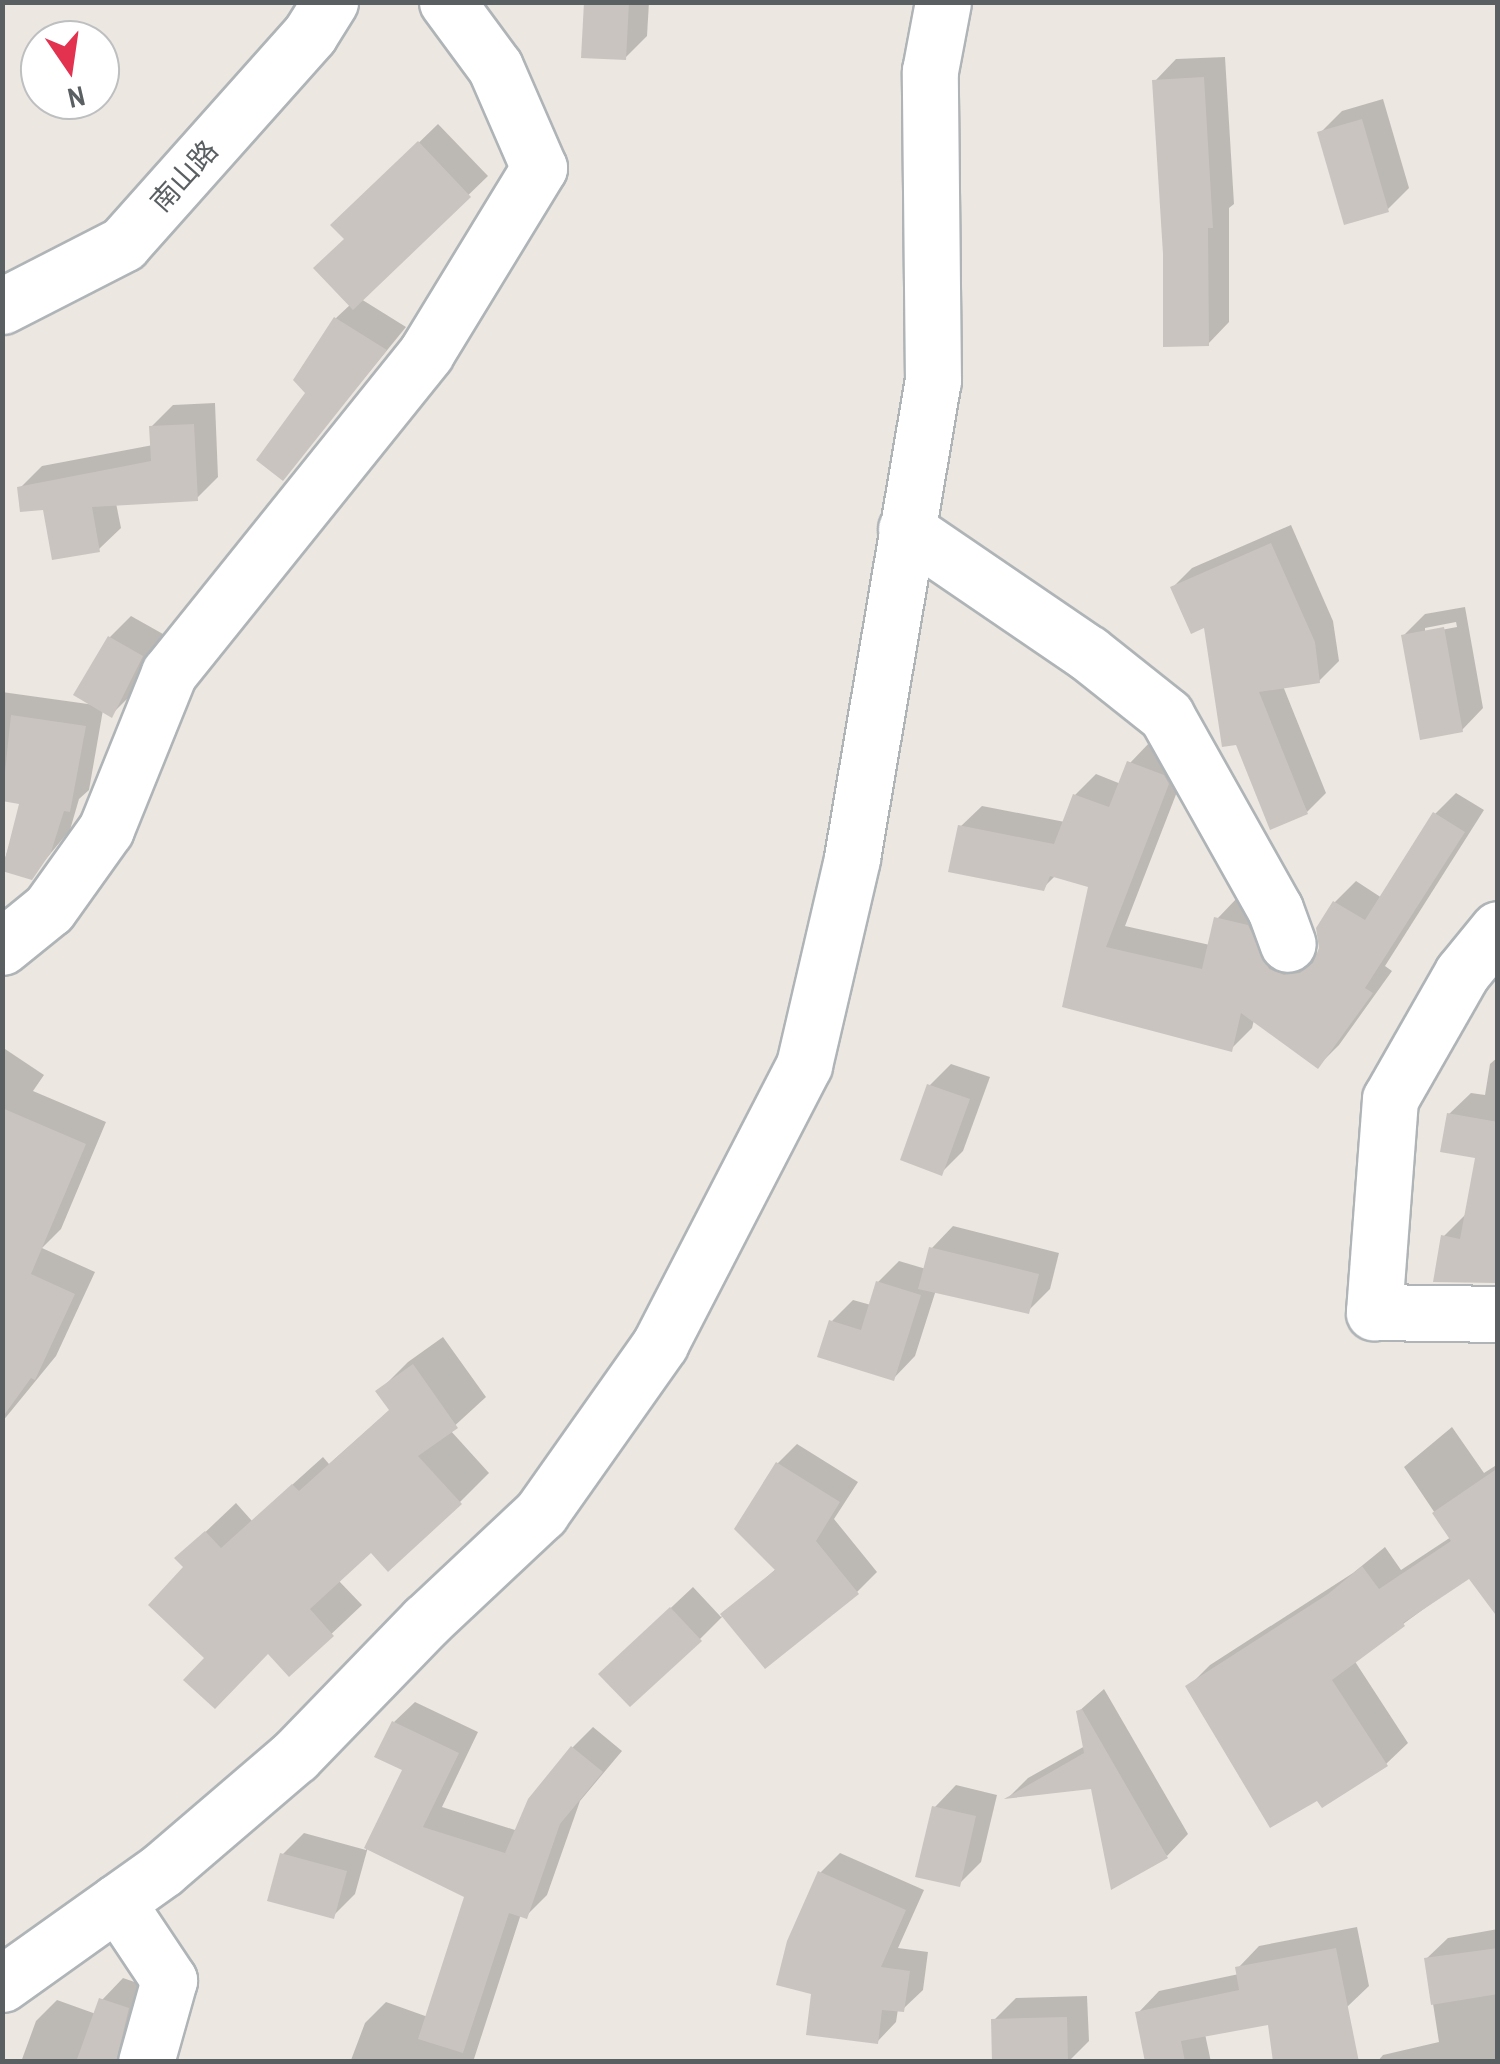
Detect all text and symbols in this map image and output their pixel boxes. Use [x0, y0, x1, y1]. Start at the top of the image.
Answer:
north arrow [20, 20, 120, 120]
text: N [64, 77, 89, 118]
street label: 南山路 [143, 134, 225, 218]

